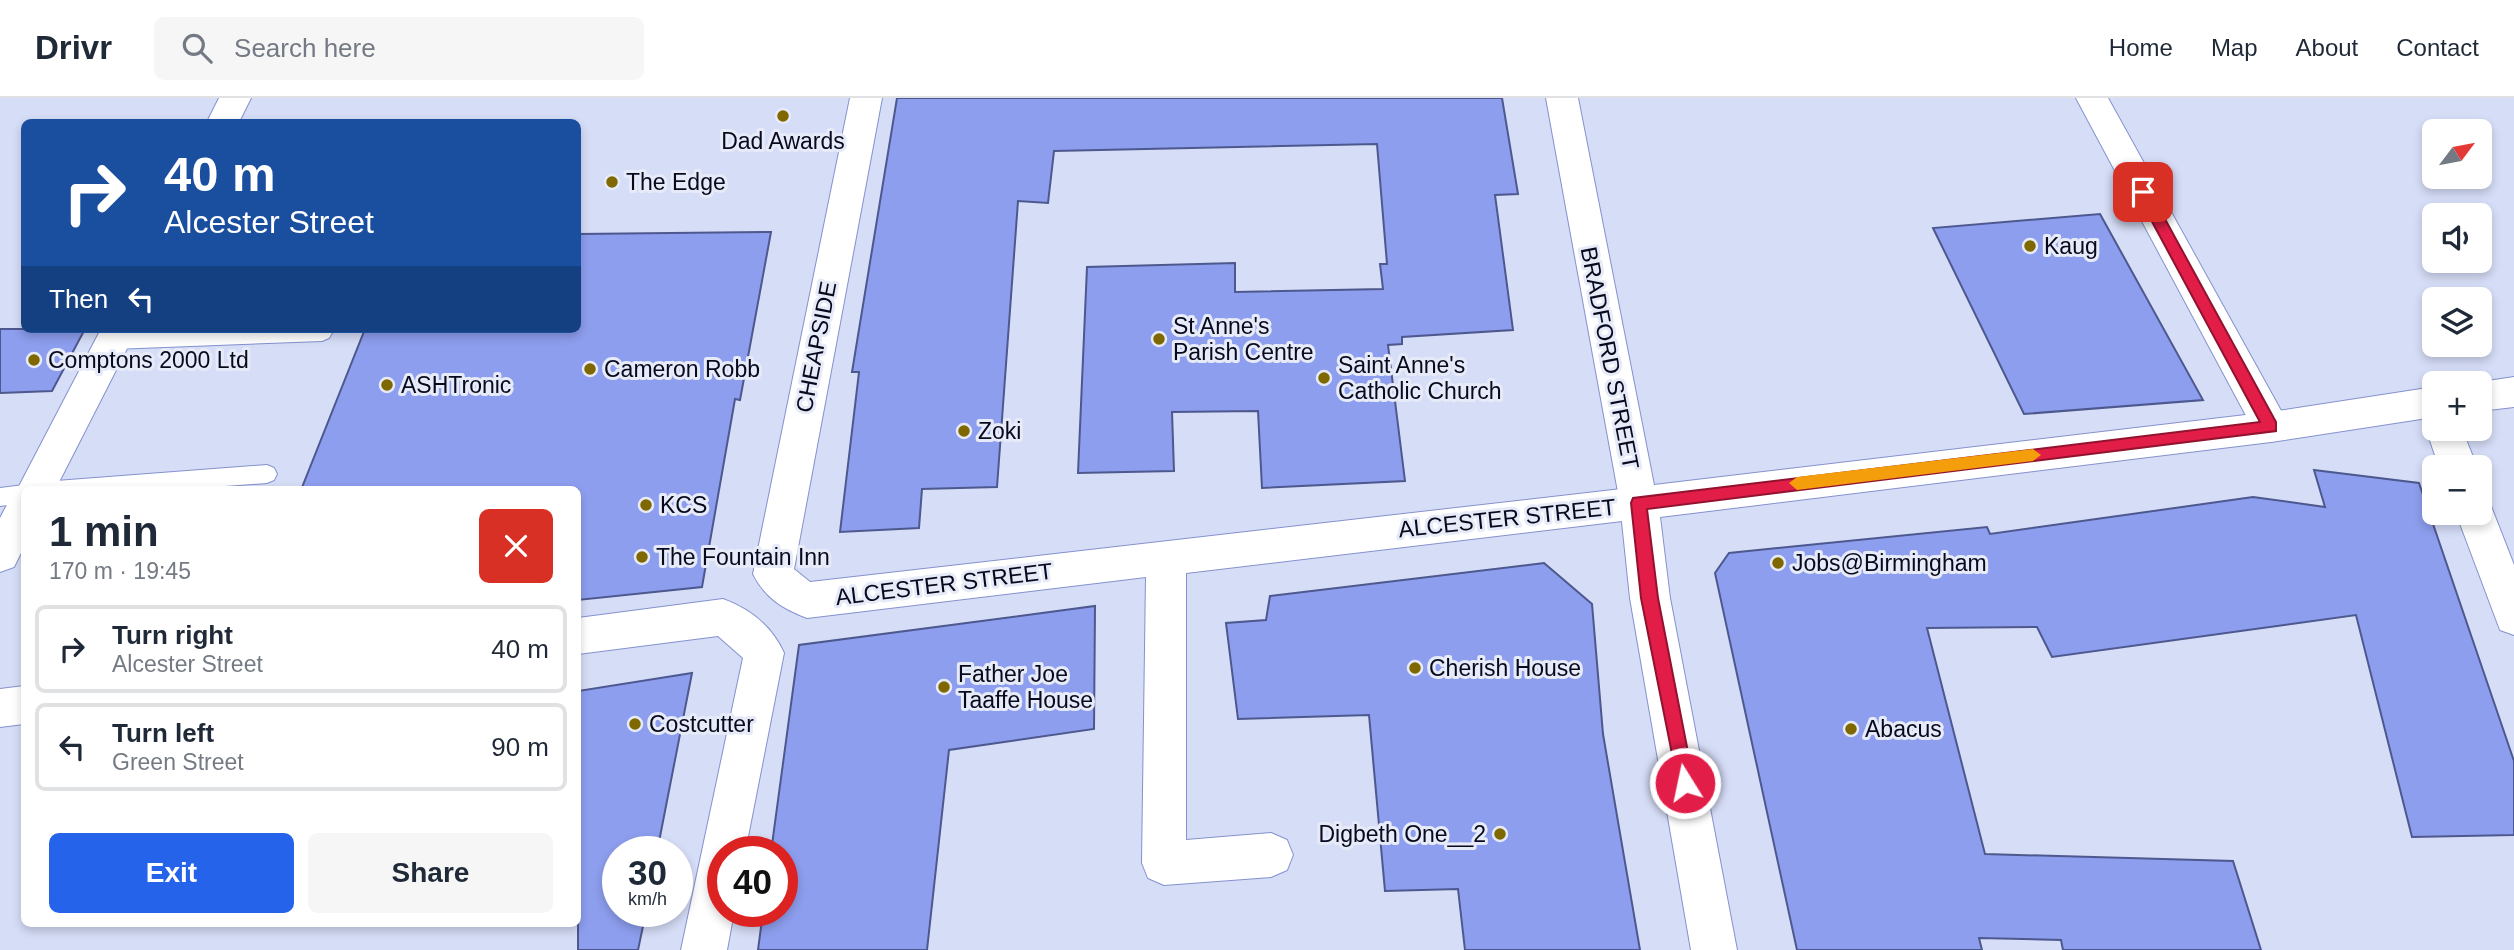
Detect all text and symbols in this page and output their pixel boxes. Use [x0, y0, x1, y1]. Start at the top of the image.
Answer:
search box [154, 17, 644, 80]
text: Drivr [35, 29, 112, 66]
icon: search [178, 29, 216, 67]
text: Search here [234, 33, 376, 63]
text: Home [2109, 34, 2173, 61]
text: Map [2211, 34, 2258, 61]
text: About [2296, 34, 2358, 61]
text: Contact [2396, 34, 2479, 61]
marker: Dad Awards [775, 108, 791, 124]
north arrow [2422, 119, 2492, 189]
map controls [2422, 119, 2492, 525]
place label: Dad Awards [721, 128, 845, 154]
icon: right [49, 147, 140, 238]
text: 40 m [164, 147, 276, 201]
pin [2113, 162, 2173, 222]
place label: The Edge [626, 169, 726, 195]
icon: arrive [2124, 173, 2162, 211]
marker: The Edge [604, 174, 620, 190]
button: sound [2422, 203, 2492, 273]
text: Alcester Street [164, 204, 374, 240]
place label: Kaug [2044, 233, 2098, 259]
marker: Kaug [2022, 238, 2038, 254]
street label: BRADFORD STREET [1576, 245, 1644, 471]
street label: CHEAPSIDE [791, 279, 841, 415]
icon: left [122, 280, 160, 318]
text: Then [49, 284, 108, 314]
button: layers [2422, 287, 2492, 357]
place label: St Anne's Parish Centre [1173, 313, 1314, 365]
marker: St Anne's Parish Centre [1151, 331, 1167, 347]
place label: Comptons 2000 Ltd [48, 347, 249, 373]
marker: Comptons 2000 Ltd [26, 352, 42, 368]
place label: Saint Anne's Catholic Church [1338, 352, 1502, 404]
place label: Cameron Robb [604, 356, 760, 382]
marker: Cameron Robb [582, 361, 598, 377]
marker: Saint Anne's Catholic Church [1316, 370, 1332, 386]
button: + [2422, 371, 2492, 441]
place label: ASHTronic [401, 372, 511, 398]
marker: ASHTronic [379, 377, 395, 393]
place label: Zoki [978, 418, 1021, 444]
marker: Zoki [956, 423, 972, 439]
button: − [2422, 455, 2492, 525]
place label: KCS [660, 492, 707, 518]
street label: ALCESTER STREET [1397, 494, 1617, 542]
marker: KCS [638, 497, 654, 513]
text: 1 min [49, 508, 159, 555]
button: close [479, 509, 553, 583]
place label: The Fountain Inn [656, 544, 830, 570]
marker: The Fountain Inn [634, 549, 650, 565]
place label: Jobs@Birmingham [1792, 550, 1987, 576]
marker: Jobs@Birmingham [1770, 555, 1786, 571]
text: 170 m · 19:45 [49, 558, 191, 584]
street label: ALCESTER STREET [834, 558, 1054, 610]
text: Turn right [112, 620, 233, 650]
icon: right [53, 630, 91, 668]
text: 40 m [491, 634, 549, 664]
text: Alcester Street [112, 651, 263, 677]
place label: Cherish House [1429, 655, 1581, 681]
marker: Cherish House [1407, 660, 1423, 676]
place label: Father Joe Taaffe House [958, 661, 1093, 713]
marker: Father Joe Taaffe House [936, 679, 952, 695]
place label: Costcutter [649, 711, 754, 737]
marker: Costcutter [627, 716, 643, 732]
place label: Abacus [1865, 716, 1942, 742]
text: Turn left [112, 718, 214, 748]
marker: Abacus [1843, 721, 1859, 737]
icon: left [53, 728, 91, 766]
text: 90 m [491, 732, 549, 762]
position arrow [1648, 746, 1722, 820]
text: Green Street [112, 749, 244, 775]
place label: Digbeth One__2 [1318, 821, 1486, 847]
marker: Digbeth One__2 [1492, 826, 1508, 842]
button: Exit [49, 833, 294, 913]
button: Share [308, 833, 553, 913]
speed limit sign: 40 [707, 836, 798, 927]
text: 30 [628, 853, 667, 892]
text: km/h [628, 889, 667, 909]

